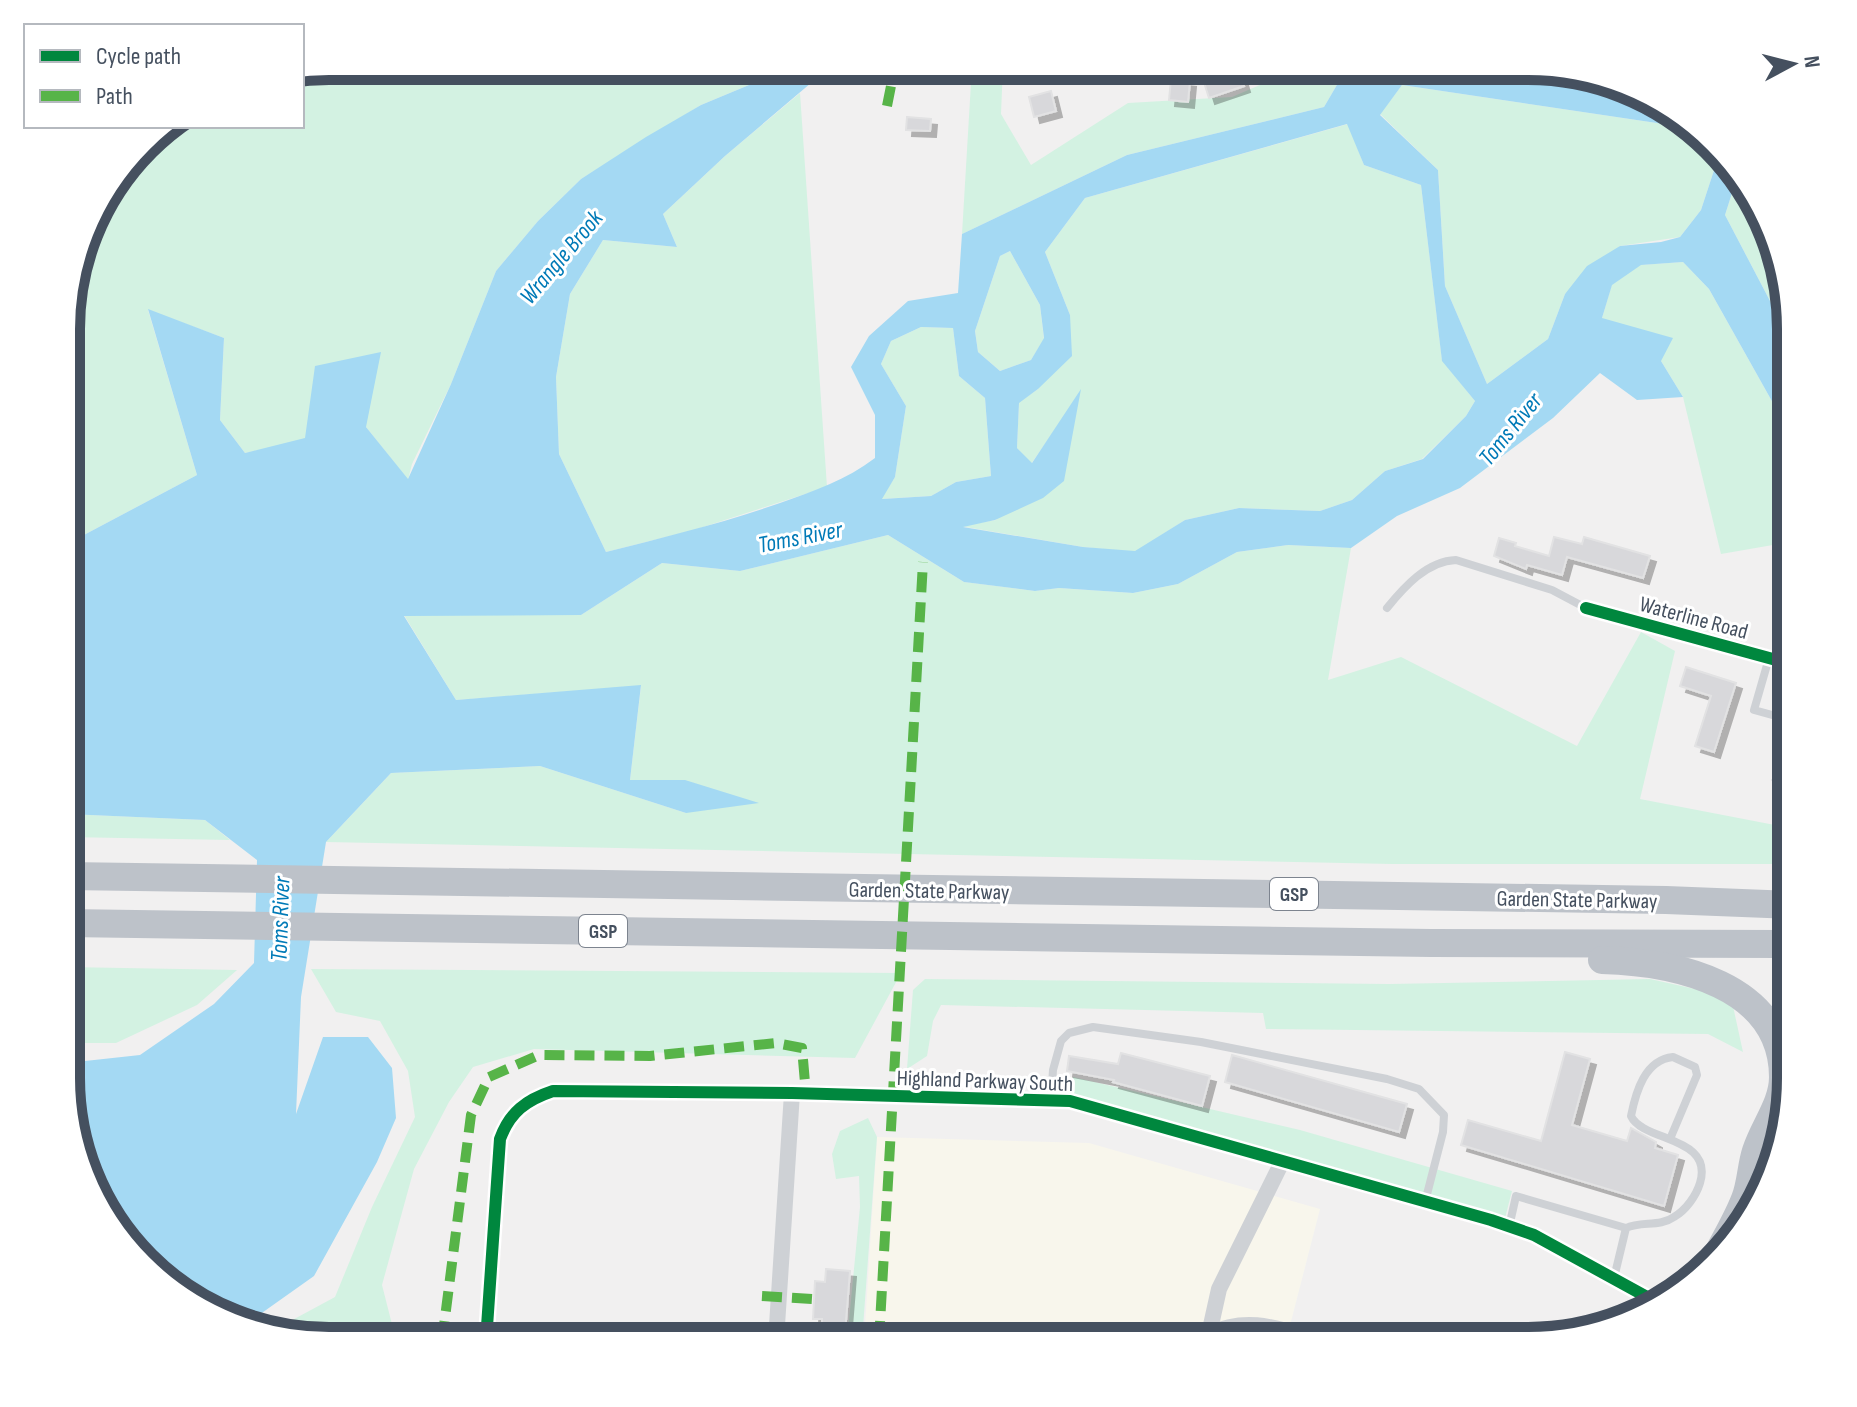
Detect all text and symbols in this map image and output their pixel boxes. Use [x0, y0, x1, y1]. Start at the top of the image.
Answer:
legend [24, 24, 304, 128]
north arrow [1753, 24, 1833, 104]
text: Cycle path [96, 42, 181, 71]
text: N [1797, 54, 1825, 69]
text: Path [96, 82, 133, 111]
water label: Wrangle Brook [514, 204, 610, 310]
water label: Toms River [1472, 386, 1549, 472]
water label: Toms River [756, 515, 846, 560]
street label: Waterline Road [1637, 591, 1751, 646]
water label: Toms River [265, 875, 297, 962]
street label: Garden State Parkway [848, 877, 1010, 906]
road number: GSP [1270, 878, 1318, 910]
street label: Garden State Parkway [1496, 886, 1658, 915]
road number: GSP [579, 915, 627, 947]
street label: Highland Parkway South [896, 1065, 1074, 1098]

